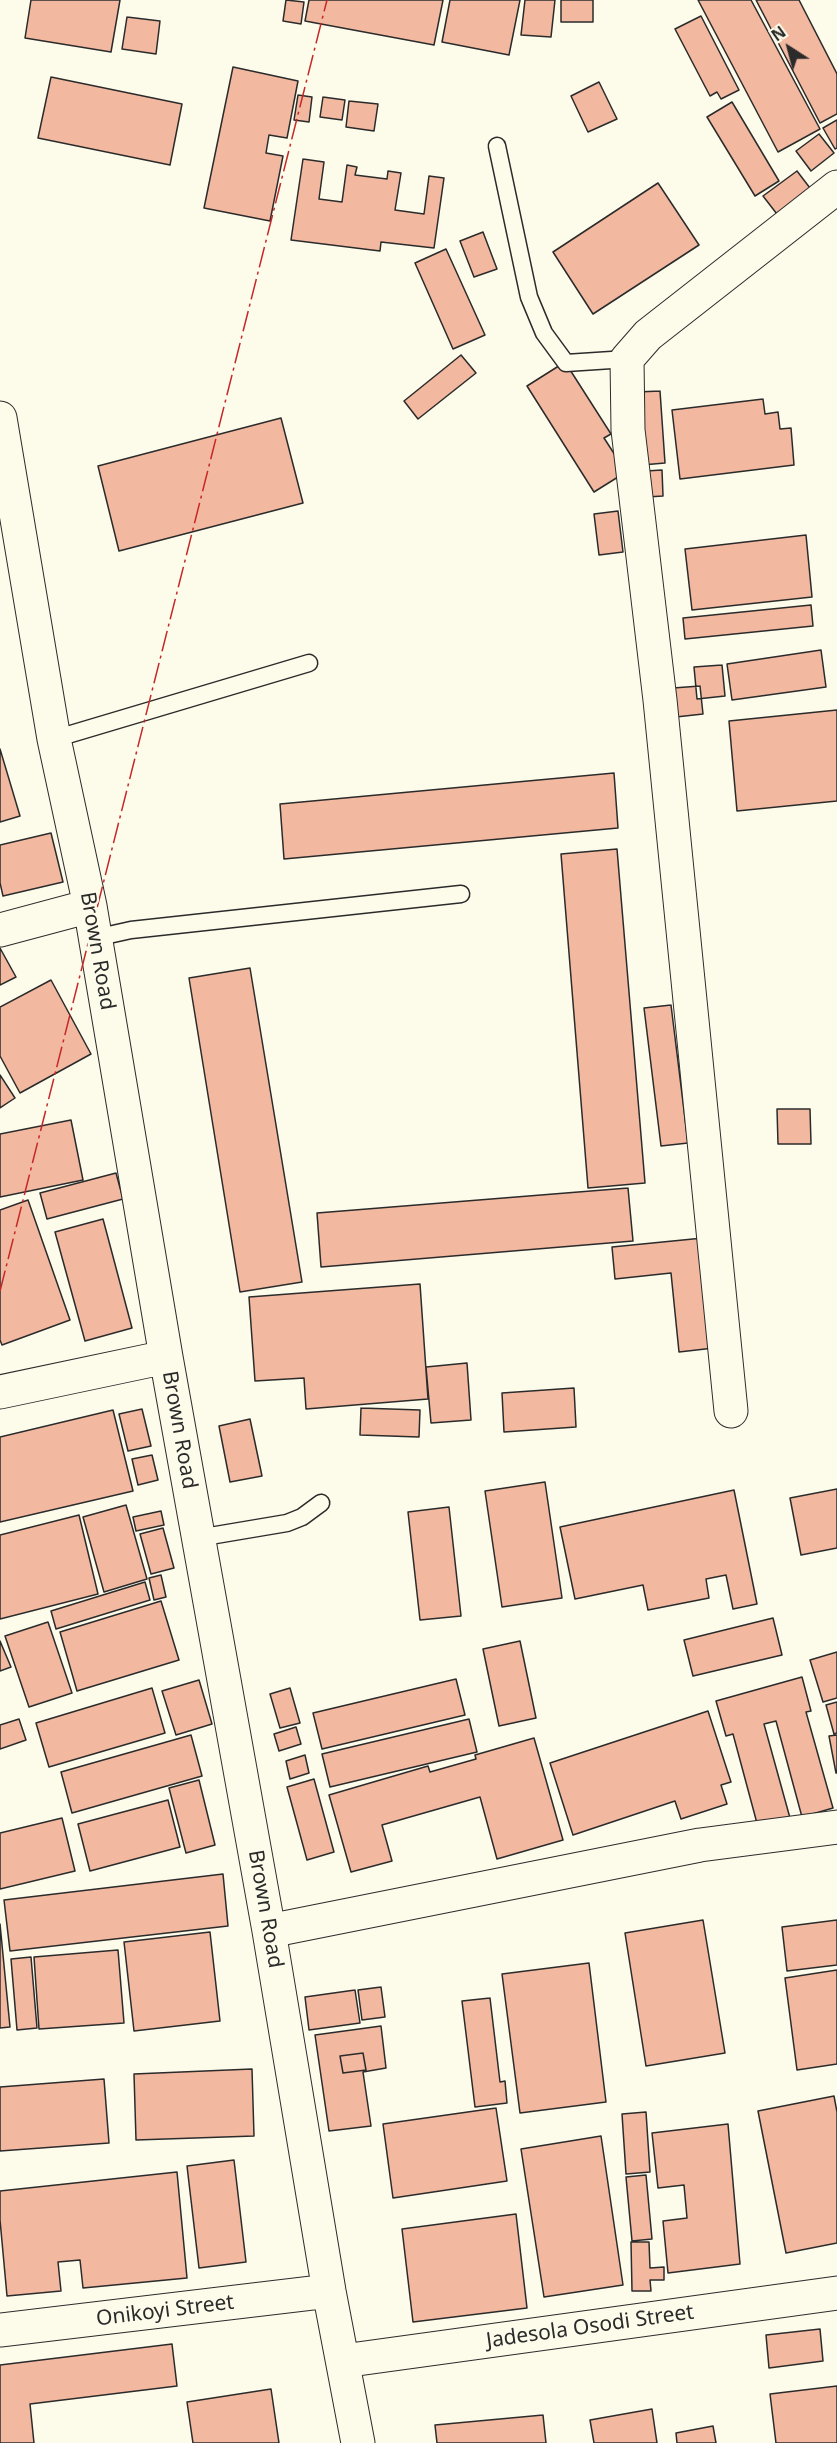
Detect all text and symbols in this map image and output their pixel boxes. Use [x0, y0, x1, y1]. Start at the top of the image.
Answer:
north arrow [759, 18, 819, 78]
text: N [767, 21, 790, 46]
street label: Brown Road [74, 890, 120, 1012]
street label: Brown Road [156, 1369, 202, 1491]
street label: Brown Road [242, 1848, 288, 1970]
street label: Onikoyi Street [95, 2290, 235, 2332]
street label: Jadesola Osodi Street [485, 2300, 695, 2354]

